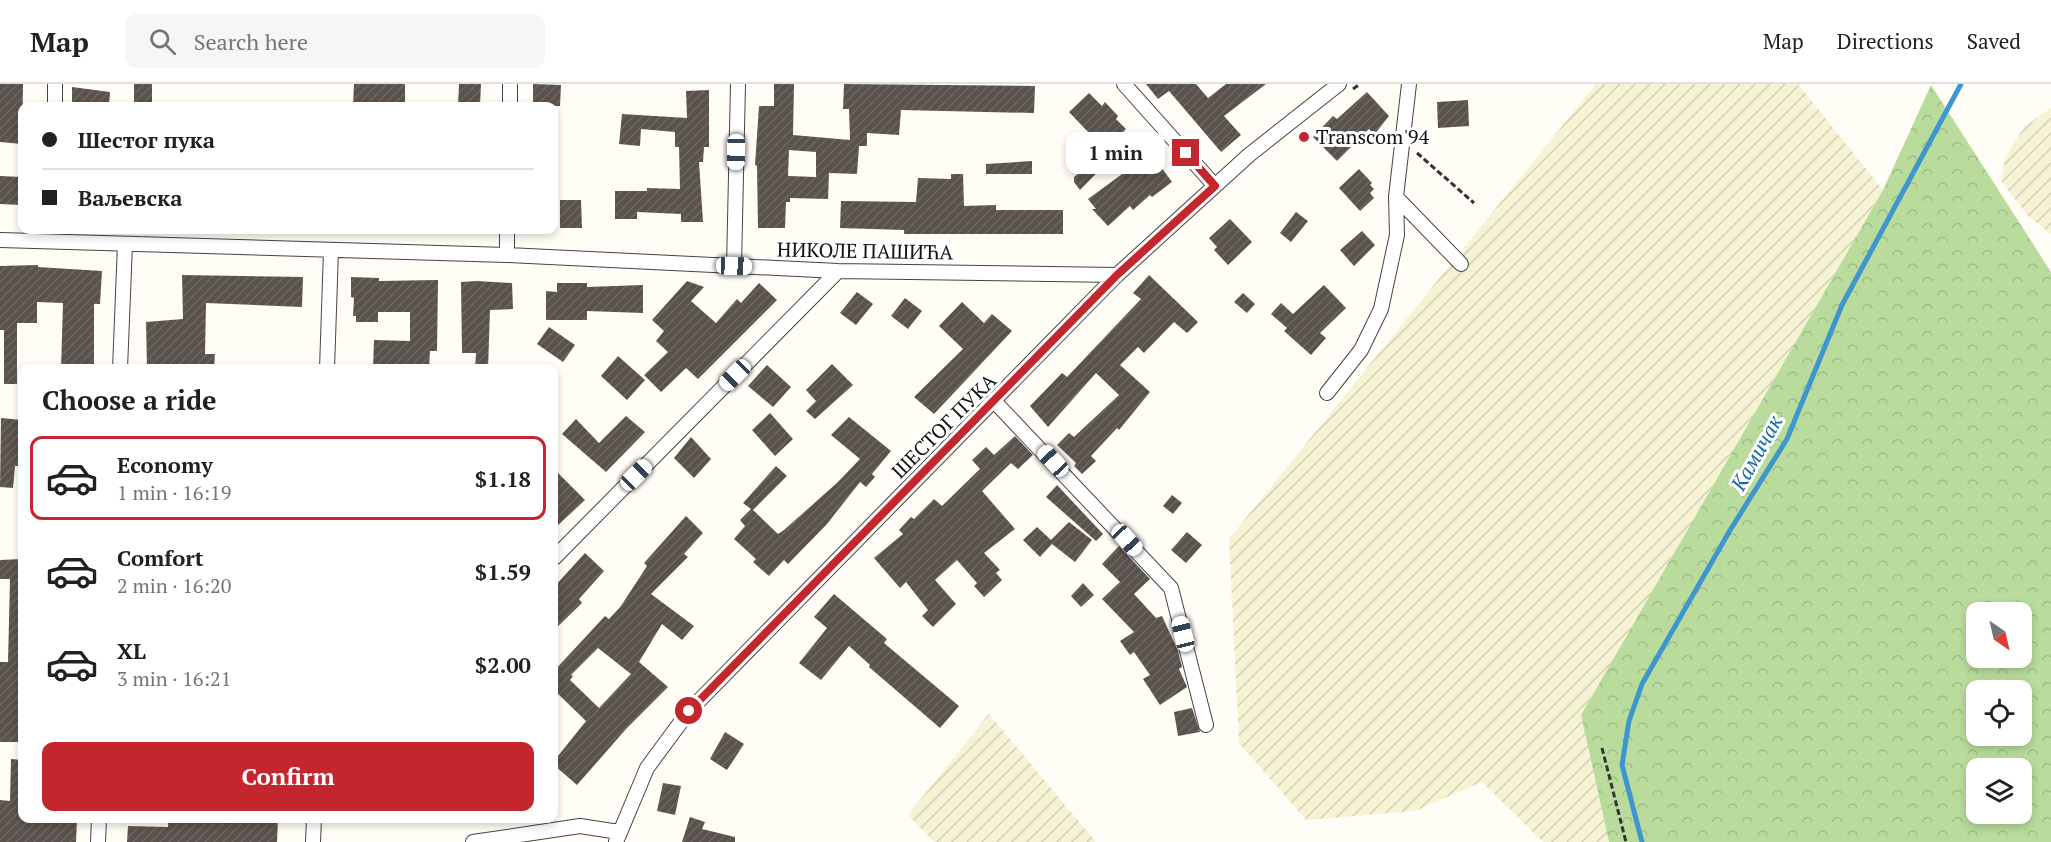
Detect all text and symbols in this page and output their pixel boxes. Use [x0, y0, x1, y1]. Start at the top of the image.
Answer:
search box [125, 14, 545, 68]
text: Map [30, 23, 89, 60]
icon: search [146, 25, 179, 58]
text: Search here [194, 27, 308, 56]
text: Map [1763, 27, 1804, 55]
text: Directions [1837, 27, 1934, 55]
text: Saved [1967, 27, 2021, 55]
place label: Transcom'94 [1316, 123, 1429, 150]
text: Шестог пука [78, 125, 215, 154]
marker: Transcom'94 [1297, 130, 1311, 144]
callout: 1 min [1066, 132, 1165, 174]
car [727, 134, 745, 170]
text: 1 min [1088, 139, 1143, 166]
route end [1172, 139, 1199, 166]
text: Ваљевска [78, 183, 182, 212]
street label: НИКОЛЕ ПАШИЋА [777, 235, 954, 266]
car [716, 256, 752, 276]
car [716, 356, 754, 394]
street label: ШЕСТОГ ПУКА [885, 367, 1002, 484]
text: Choose a ride [42, 382, 217, 418]
water label: Камичак [1723, 409, 1788, 496]
car [1034, 442, 1072, 480]
text: Economy [117, 450, 213, 479]
icon: car [45, 451, 99, 505]
car [617, 456, 655, 494]
text: $1.18 [475, 464, 531, 493]
text: 1 min · 16:19 [117, 479, 231, 506]
car [1108, 521, 1146, 559]
text: Comfort [117, 543, 203, 572]
icon: car [45, 544, 99, 598]
text: $1.59 [475, 557, 531, 586]
text: 2 min · 16:20 [117, 572, 231, 599]
north arrow [1966, 602, 2032, 668]
map controls [1966, 602, 2032, 824]
car [1170, 614, 1196, 654]
text: XL [117, 636, 146, 665]
icon: car [45, 637, 99, 691]
text: $2.00 [475, 650, 531, 679]
text: 3 min · 16:21 [117, 665, 231, 692]
button: locate [1966, 680, 2032, 746]
route start [675, 697, 702, 724]
button: Confirm [42, 742, 534, 811]
button: layers [1966, 758, 2032, 824]

